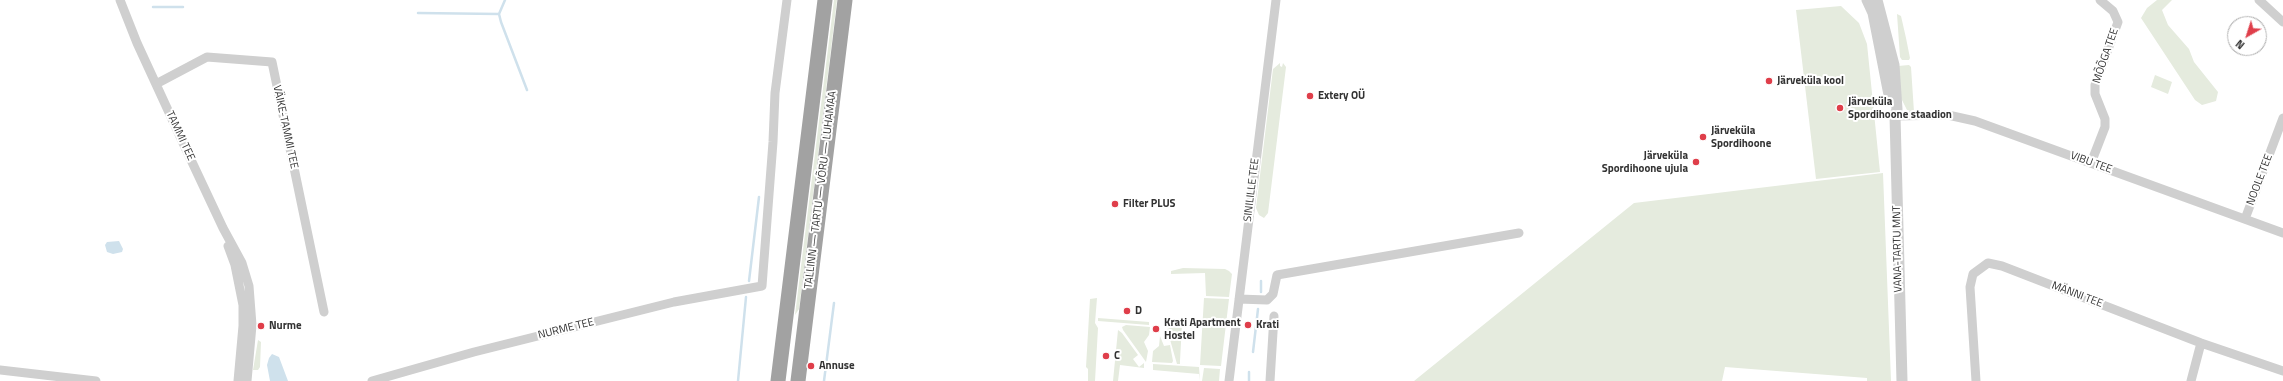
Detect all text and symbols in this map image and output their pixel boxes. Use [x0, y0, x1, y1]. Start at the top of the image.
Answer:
north arrow [2227, 16, 2267, 56]
street label: MÕÕGA TEE [2090, 27, 2122, 85]
text: N [2232, 36, 2248, 53]
place label: Järveküla kool [1777, 74, 1844, 88]
marker: Järveküla kool [1764, 76, 1774, 86]
street label: VÄIKE-TAMMI TEE [270, 84, 300, 170]
place label: Extery OÜ [1318, 89, 1365, 103]
street label: TALLINN — TARTU — VÕRU — LUHAMAA [802, 90, 840, 290]
marker: Extery OÜ [1305, 91, 1315, 101]
place label: Järveküla Spordihoone staadion [1848, 95, 1952, 121]
marker: Järveküla Spordihoone staadion [1835, 103, 1845, 113]
street label: TAMMI TEE [163, 109, 197, 163]
place label: Järveküla Spordihoone [1711, 124, 1771, 150]
marker: Järveküla Spordihoone [1698, 132, 1708, 142]
place label: Järveküla Spordihoone ujula [1602, 149, 1688, 175]
street label: VIBU TEE [2068, 149, 2114, 177]
street label: NOOLE TEE [2244, 153, 2276, 207]
marker: Järveküla Spordihoone ujula [1691, 157, 1701, 167]
street label: SINILILLE TEE [1242, 158, 1262, 222]
place label: Filter PLUS [1123, 197, 1176, 211]
marker: Filter PLUS [1110, 199, 1120, 209]
street label: VANA-TARTU MNT [1891, 205, 1905, 293]
street label: MÄNNI TEE [2050, 279, 2104, 311]
place label: D [1135, 304, 1142, 318]
marker: D [1122, 306, 1132, 316]
street label: NURME TEE [537, 316, 595, 342]
place label: Krati Apartment Hostel [1164, 316, 1241, 342]
place label: Krati [1256, 318, 1279, 332]
place label: Nurme [269, 319, 302, 333]
marker: Krati [1243, 320, 1253, 330]
marker: Nurme [256, 321, 266, 331]
marker: Krati Apartment Hostel [1151, 324, 1161, 334]
place label: C [1114, 349, 1120, 363]
marker: C [1101, 351, 1111, 361]
place label: Annuse [819, 359, 855, 373]
marker: Annuse [806, 361, 816, 371]

